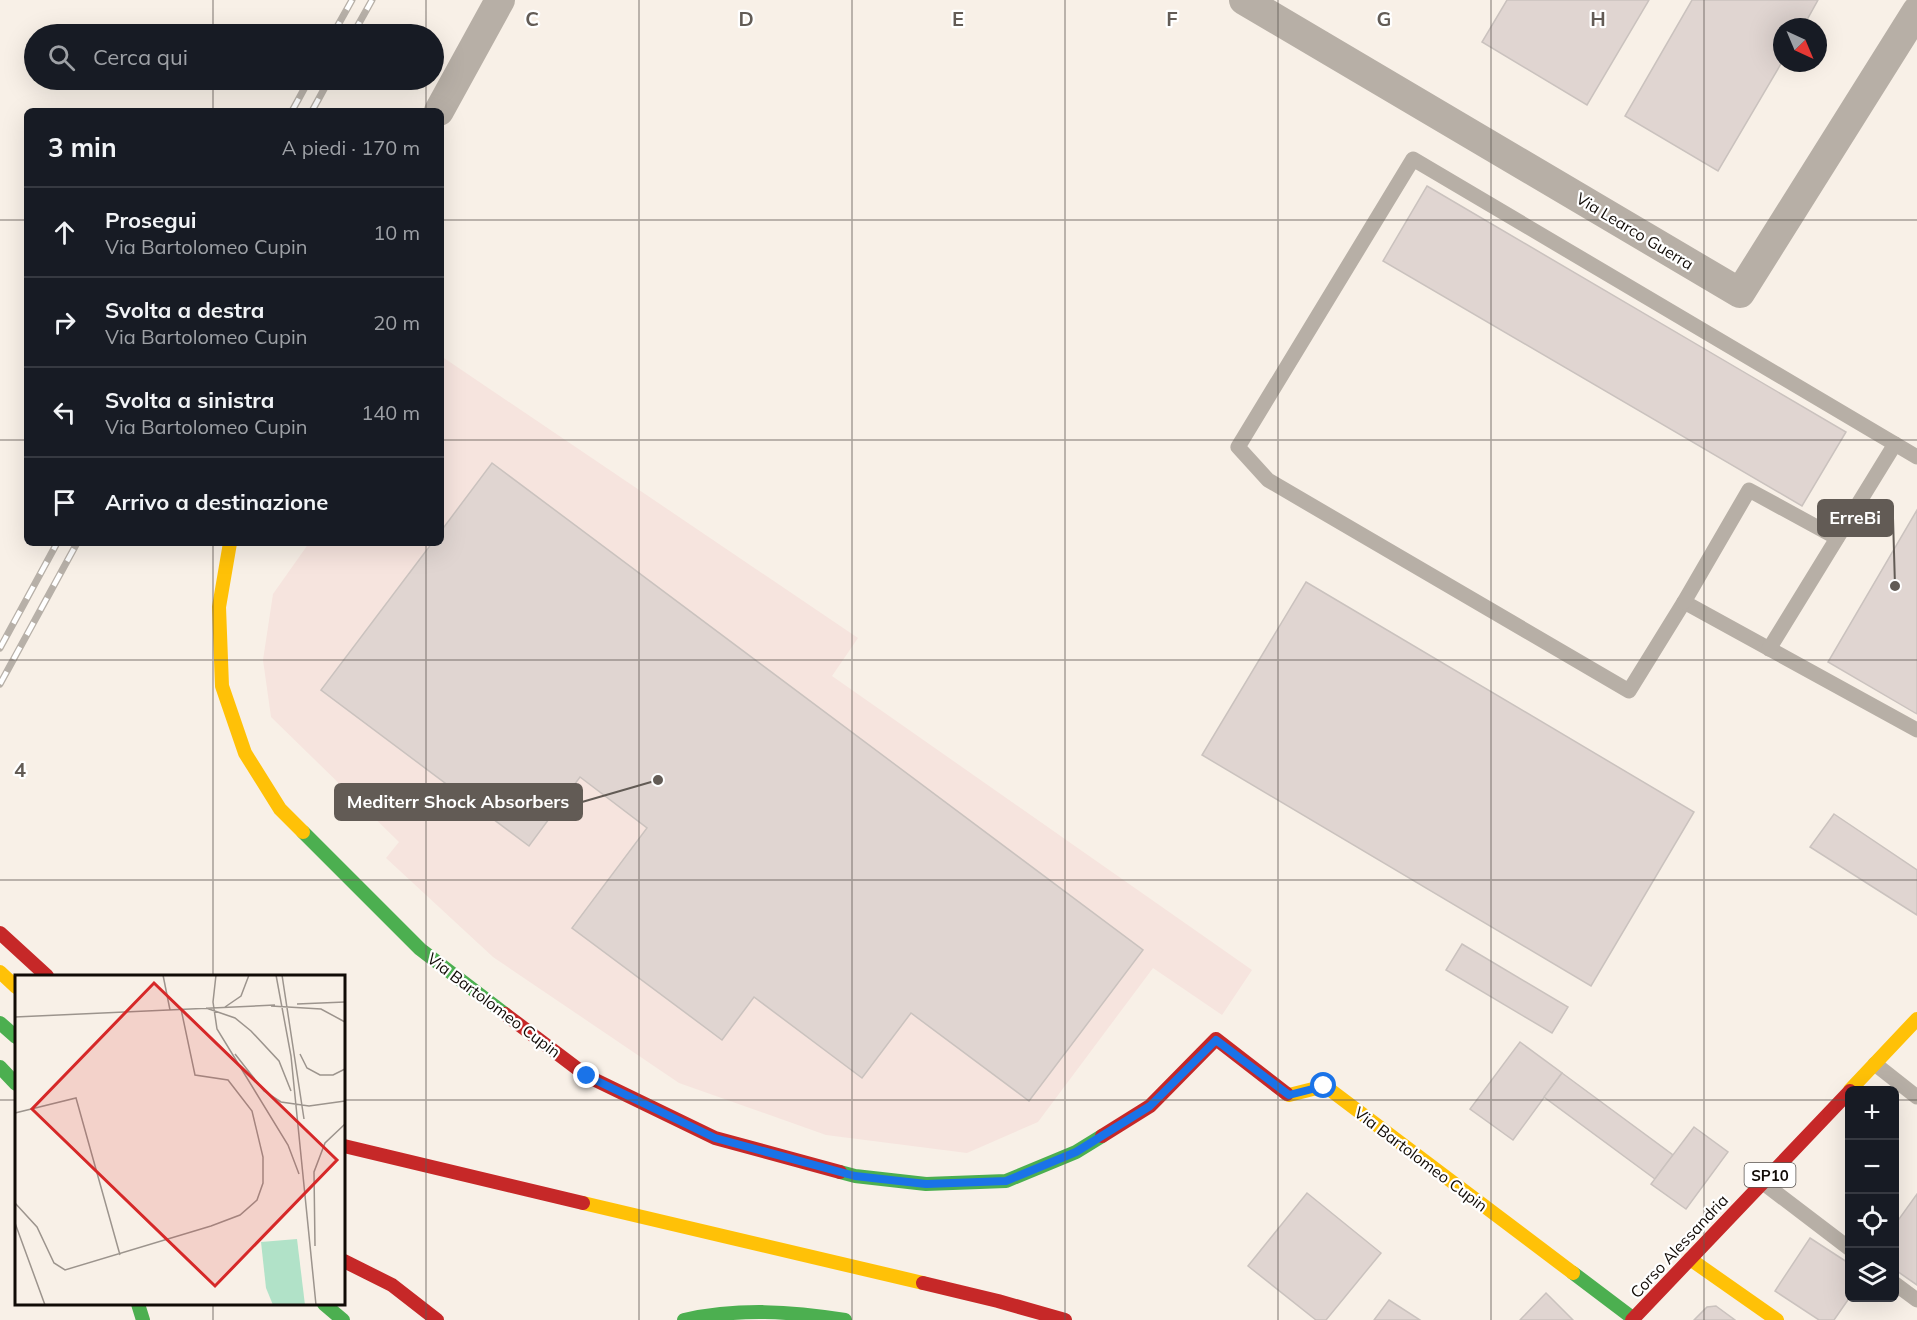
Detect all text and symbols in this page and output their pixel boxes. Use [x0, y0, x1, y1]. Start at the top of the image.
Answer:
text: C [525, 6, 539, 31]
text: D [738, 6, 754, 31]
text: E [952, 6, 964, 31]
text: F [1166, 6, 1178, 31]
text: G [1377, 6, 1391, 31]
text: H [1590, 6, 1606, 31]
north arrow [1773, 18, 1827, 72]
search box [24, 24, 444, 90]
icon: search [45, 41, 78, 74]
text: Cerca qui [93, 43, 188, 71]
text: 3 min [48, 131, 117, 164]
text: A piedi · 170 m [282, 135, 420, 160]
street label: Via Learco Guerra [1573, 188, 1697, 274]
text: Prosegui [105, 206, 197, 234]
icon: ahead [48, 216, 81, 249]
text: 10 m [373, 220, 420, 245]
text: Via Bartolomeo Cupin [105, 234, 307, 259]
text: Svolta a destra [105, 296, 264, 324]
icon: right [48, 306, 81, 339]
text: 20 m [373, 310, 420, 335]
text: Via Bartolomeo Cupin [105, 324, 307, 349]
text: Svolta a sinistra [105, 386, 274, 414]
icon: left [48, 396, 81, 429]
text: 140 m [361, 400, 420, 425]
text: Via Bartolomeo Cupin [105, 414, 307, 439]
icon: arrive [48, 486, 81, 519]
text: Arrivo a destinazione [105, 488, 328, 516]
callout: ErreBi [1818, 500, 1893, 536]
text: ErreBi [1829, 506, 1881, 529]
text: 4 [14, 757, 26, 782]
callout: Mediterr Shock Absorbers [335, 784, 582, 820]
text: Mediterr Shock Absorbers [347, 790, 569, 813]
street label: Via Bartolomeo Cupin [423, 948, 565, 1062]
inset map [15, 975, 345, 1305]
route end [573, 1062, 599, 1088]
route start [1310, 1072, 1336, 1098]
map controls [1845, 1086, 1899, 1302]
button: + [1845, 1086, 1899, 1140]
street label: Via Bartolomeo Cupin [1350, 1102, 1492, 1216]
button: − [1845, 1140, 1899, 1194]
road number: SP10 [1744, 1163, 1796, 1187]
street label: Corso Alessandria [1626, 1190, 1732, 1302]
button: locate [1845, 1194, 1899, 1248]
button: layers [1845, 1248, 1899, 1302]

